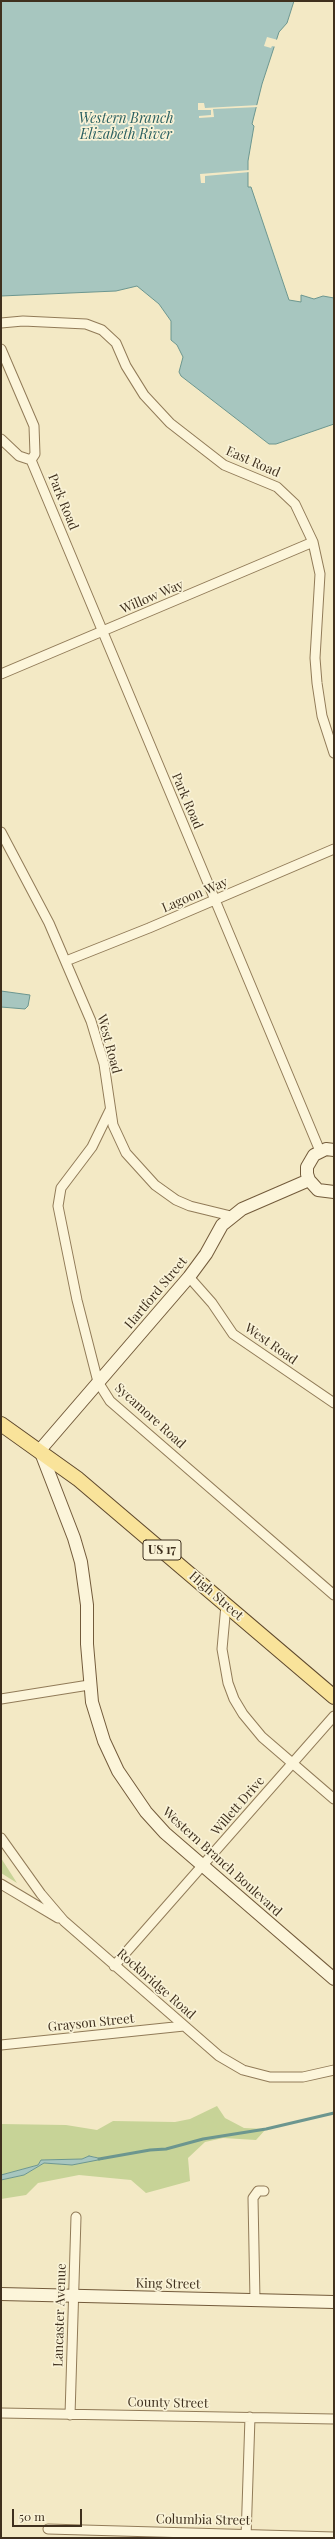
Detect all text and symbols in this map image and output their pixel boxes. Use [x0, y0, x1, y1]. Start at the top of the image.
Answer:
water label: Western Branch Elizabeth River [78, 111, 174, 144]
street label: East Road [224, 443, 282, 481]
street label: Park Road [45, 472, 81, 532]
street label: Willow Way [118, 577, 186, 617]
street label: Park Road [168, 771, 206, 831]
street label: Lagoon Way [160, 874, 230, 916]
street label: West Road [94, 1013, 124, 1075]
street label: Hartford Street [121, 1254, 191, 1332]
street label: West Road [242, 1320, 300, 1368]
street label: Sycamore Road [111, 1380, 189, 1452]
road number: US 17 [143, 1540, 181, 1560]
street label: High Street [186, 1568, 246, 1624]
street label: Willett Drive [208, 1773, 268, 1839]
street label: Western Branch Boulevard [159, 1804, 285, 1920]
street label: Rockbridge Road [113, 1946, 199, 2022]
street label: Grayson Street [47, 2011, 135, 2035]
street label: Lancaster Avenue [50, 2263, 70, 2367]
street label: King Street [135, 2276, 201, 2292]
street label: County Street [128, 2394, 208, 2412]
scale bar [14, 2501, 84, 2527]
text: 50 m [19, 2508, 45, 2524]
street label: Columbia Street [156, 2511, 250, 2529]

